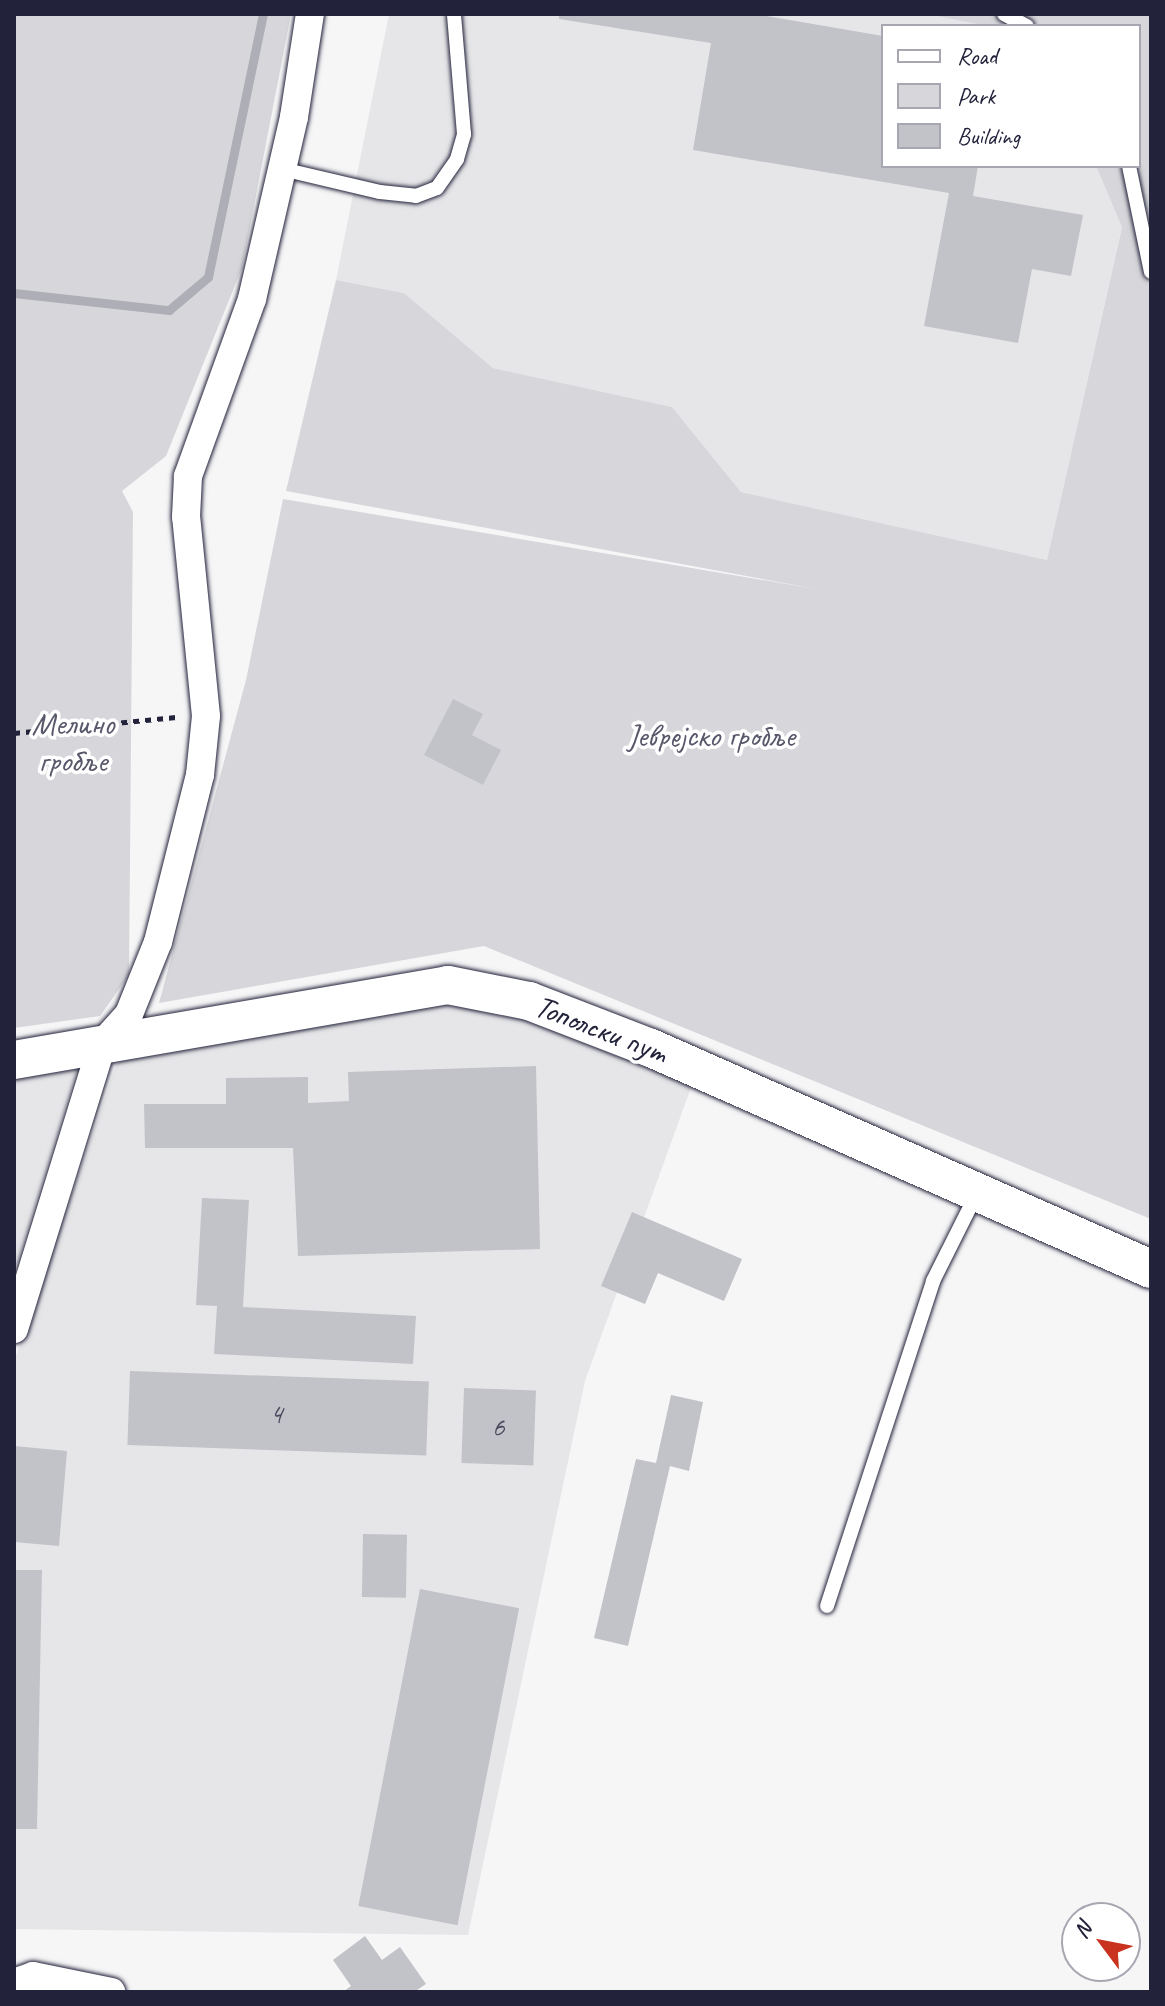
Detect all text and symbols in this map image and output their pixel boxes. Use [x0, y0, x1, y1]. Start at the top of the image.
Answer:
legend [881, 24, 1141, 168]
text: Road [957, 41, 997, 71]
text: Park [957, 81, 995, 111]
text: Building [957, 121, 1020, 151]
park label: Мелино гробље [32, 706, 114, 781]
park label: Јеврејско гробље [627, 717, 795, 755]
street label: Тополски пут [529, 987, 673, 1073]
house number: 4 [270, 1397, 282, 1431]
house number: 6 [492, 1410, 504, 1444]
north arrow [1061, 1902, 1141, 1982]
text: N [1067, 1917, 1098, 1944]

